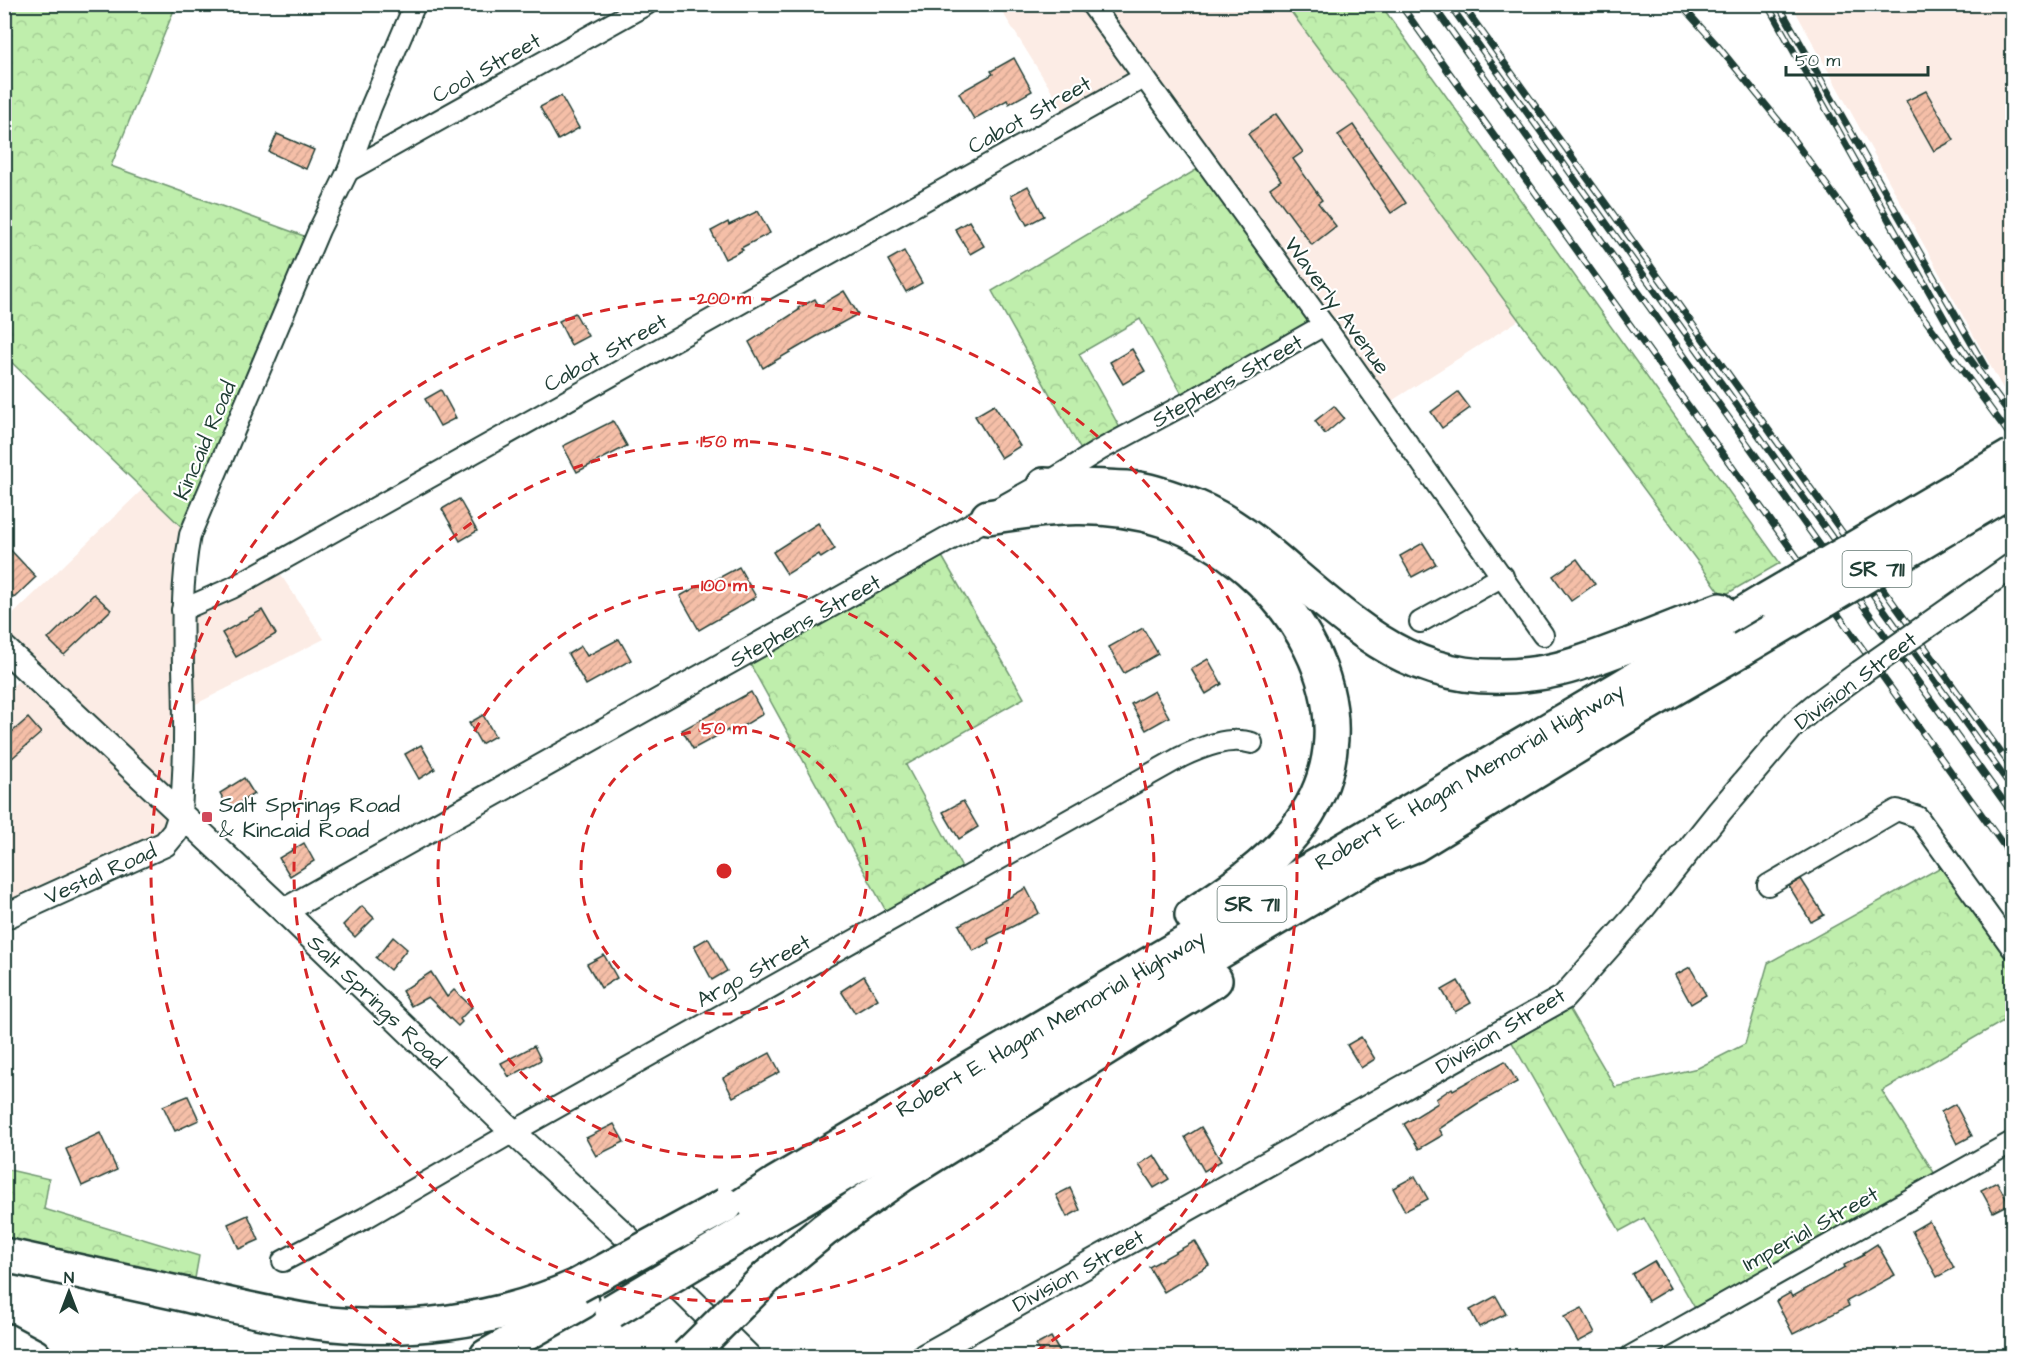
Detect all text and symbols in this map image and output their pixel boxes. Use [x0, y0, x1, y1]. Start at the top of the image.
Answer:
street label: Cool Street [427, 26, 547, 111]
scale bar [1786, 39, 1928, 77]
text: 50 m [1795, 48, 1840, 73]
street label: Cabot Street [962, 68, 1097, 162]
street label: Waverly Avenue [1275, 231, 1397, 382]
text: 200 m [696, 286, 752, 311]
street label: Cabot Street [538, 306, 673, 400]
street label: Stephens Street [1146, 327, 1309, 436]
street label: Kincaid Road [166, 376, 244, 505]
text: 150 m [700, 429, 749, 454]
road number: SR 711 [1842, 551, 1912, 587]
street label: Stephens Street [724, 567, 887, 676]
text: 100 m [701, 573, 748, 598]
street label: Division Street [1788, 625, 1924, 738]
street label: Robert E. Hagan Memorial Highway [1309, 676, 1631, 880]
text: 50 m [701, 716, 748, 741]
place label: Salt Springs Road & Kincaid Road [219, 790, 400, 846]
marker: Salt Springs Road & Kincaid Road [200, 810, 214, 824]
street label: Vestal Road [40, 836, 162, 913]
centre of rings [714, 861, 734, 881]
road number: SR 711 [1218, 886, 1286, 922]
street label: Robert E. Hagan Memorial Highway [890, 923, 1212, 1127]
street label: Argo Street [691, 927, 817, 1016]
street label: Salt Springs Road [299, 928, 452, 1077]
street label: Division Street [1430, 980, 1572, 1082]
street label: Imperial Street [1737, 1179, 1885, 1280]
street label: Division Street [1007, 1222, 1151, 1320]
north arrow [39, 1262, 99, 1322]
text: N [64, 1267, 74, 1289]

